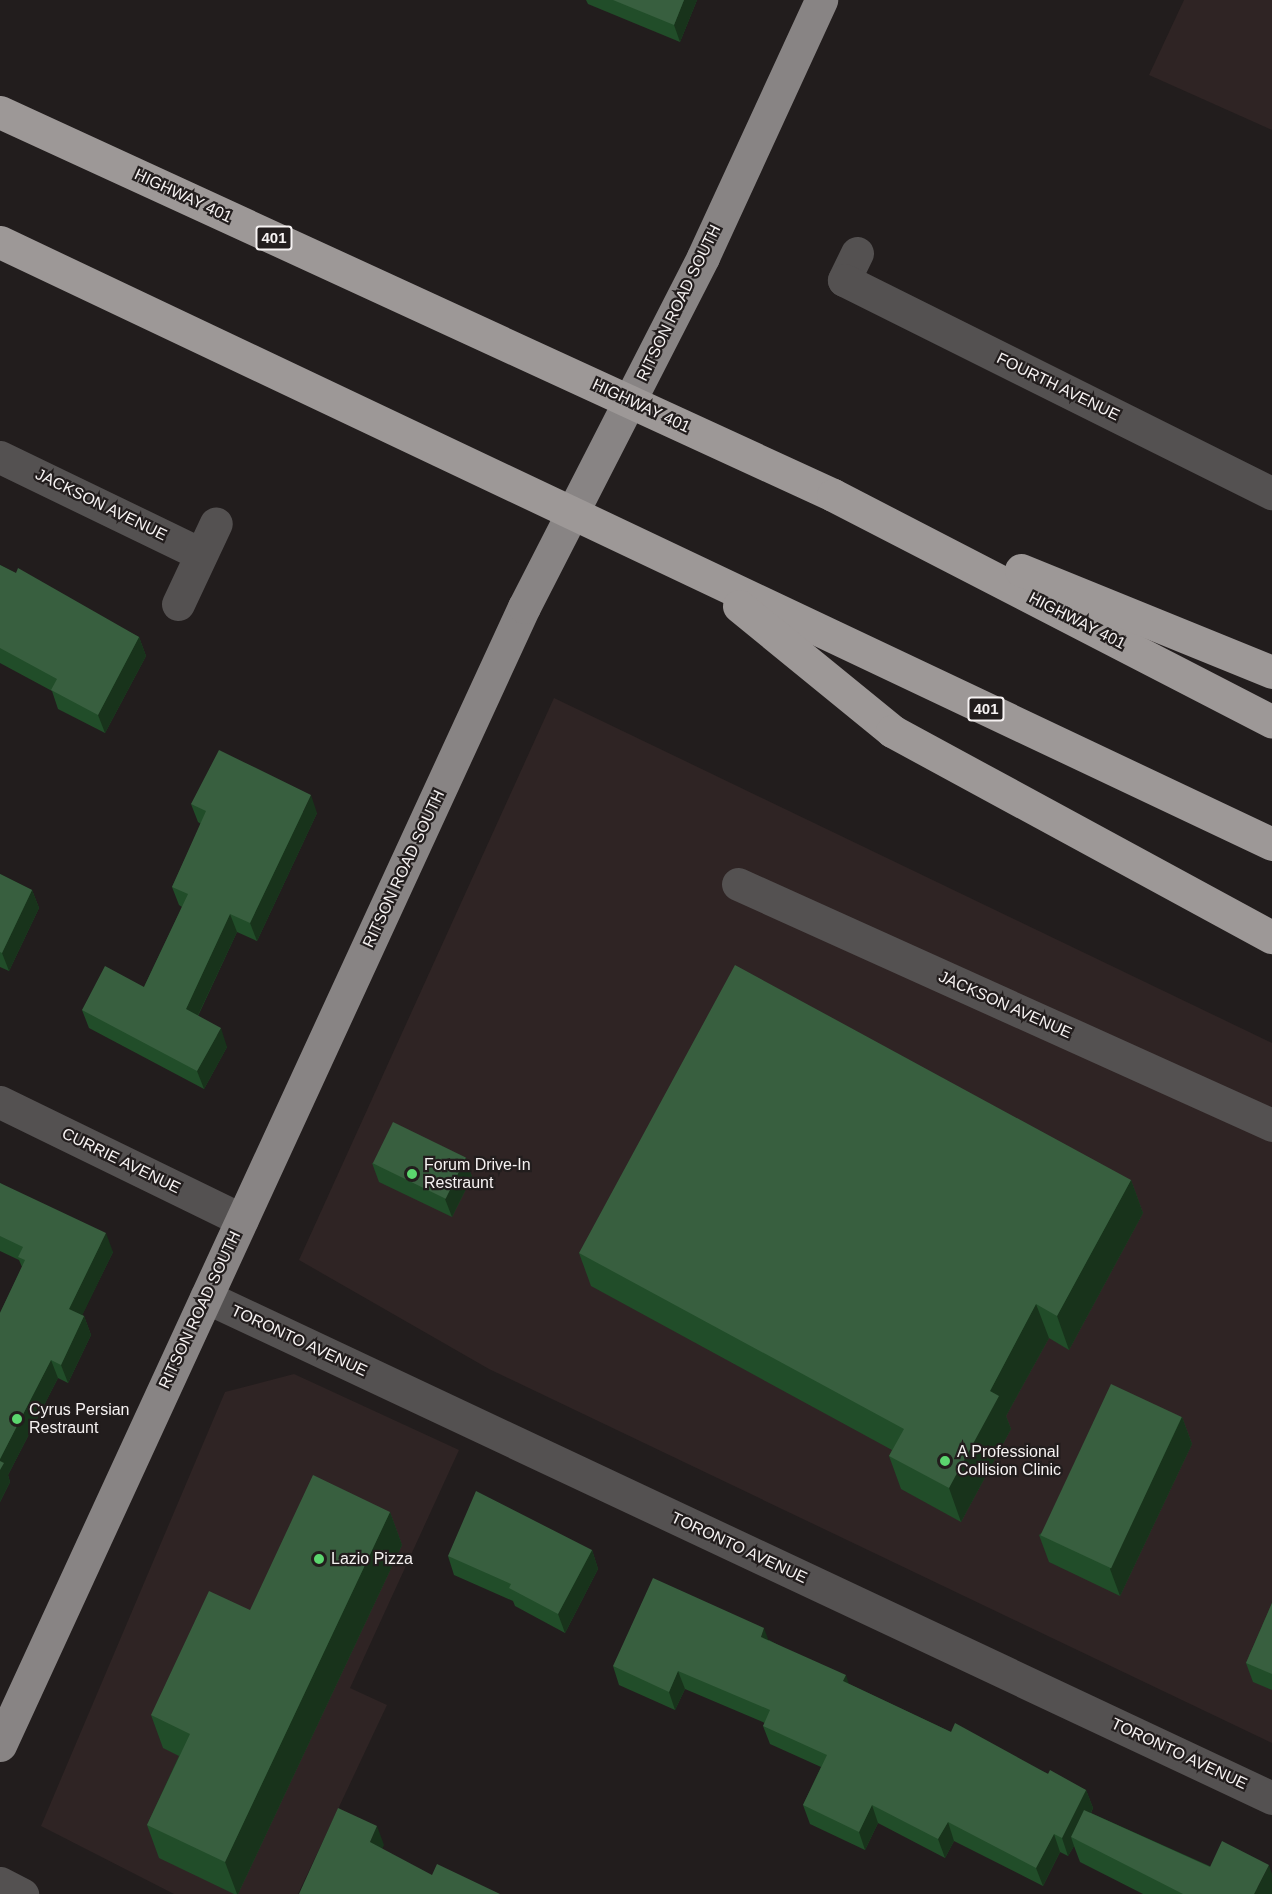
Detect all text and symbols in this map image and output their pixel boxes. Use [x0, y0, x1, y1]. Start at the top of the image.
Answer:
street label: HIGHWAY 401 [131, 165, 235, 227]
street label: RITSON ROAD SOUTH [633, 222, 725, 384]
road number: 401 [254, 226, 294, 250]
street label: FOURTH AVENUE [993, 349, 1123, 425]
street label: HIGHWAY 401 [589, 375, 693, 437]
street label: JACKSON AVENUE [32, 465, 170, 545]
street label: HIGHWAY 401 [1026, 588, 1128, 654]
road number: 401 [966, 697, 1006, 721]
street label: RITSON ROAD SOUTH [359, 787, 449, 951]
street label: JACKSON AVENUE [935, 967, 1075, 1043]
street label: CURRIE AVENUE [58, 1124, 184, 1198]
place label: Forum Drive-In Restraunt [424, 1155, 531, 1193]
marker: Forum Drive-In Restraunt [405, 1167, 419, 1181]
street label: RITSON ROAD SOUTH [155, 1228, 245, 1392]
street label: TORONTO AVENUE [228, 1301, 370, 1381]
place label: Cyrus Persian Restraunt [29, 1400, 129, 1438]
marker: Cyrus Persian Restraunt [10, 1412, 24, 1426]
place label: A Professional Collision Clinic [957, 1442, 1061, 1480]
marker: A Professional Collision Clinic [938, 1454, 952, 1468]
street label: TORONTO AVENUE [668, 1508, 810, 1588]
place label: Lazio Pizza [331, 1549, 413, 1569]
marker: Lazio Pizza [312, 1552, 326, 1566]
street label: TORONTO AVENUE [1108, 1714, 1250, 1794]

